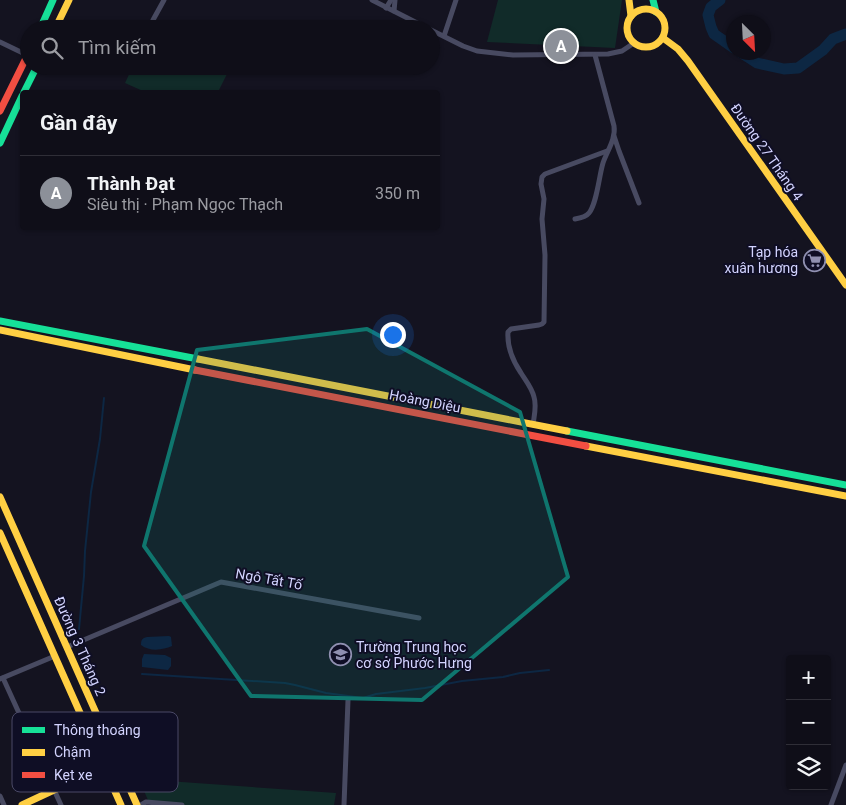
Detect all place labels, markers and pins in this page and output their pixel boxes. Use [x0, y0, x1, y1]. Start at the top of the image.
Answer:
pin: A [545, 27, 577, 65]
place label: Tạp hóa xuân hương [725, 244, 798, 276]
supermarket icon: Tạp hóa xuân hương [802, 248, 826, 272]
place label: Trường Trung học cơ sở Phước Hưng [356, 639, 472, 671]
school or university icon: Trường Trung học cơ sở Phước Hưng [328, 643, 352, 667]

